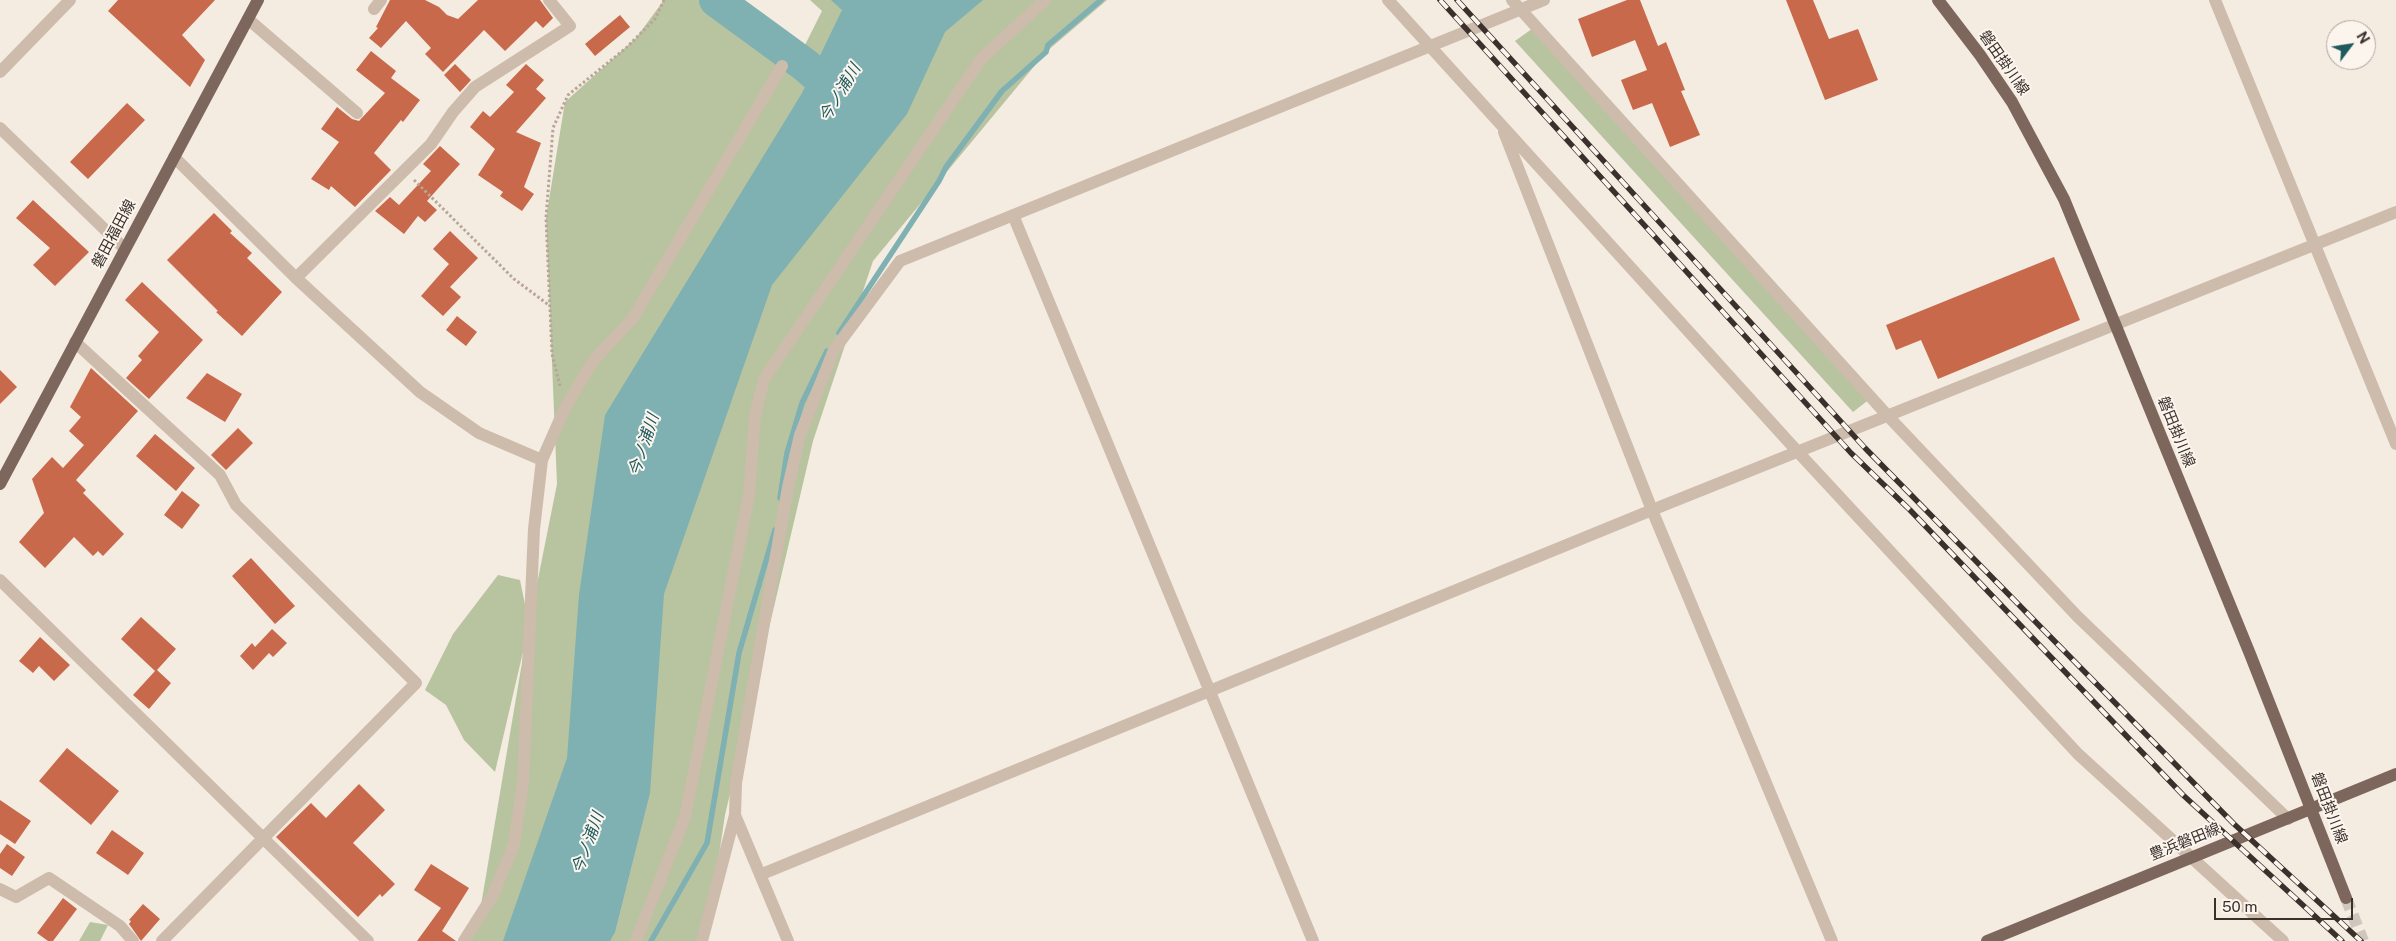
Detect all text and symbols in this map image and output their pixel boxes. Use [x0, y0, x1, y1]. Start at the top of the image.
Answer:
north arrow [2326, 20, 2376, 70]
street label: 磐田掛川線 [1975, 27, 2033, 99]
text: N [2353, 29, 2373, 47]
water label: 今ノ浦川 [815, 61, 865, 125]
street label: 磐田福田線 [88, 197, 140, 271]
street label: 磐田掛川線 [2154, 394, 2198, 470]
water label: 今ノ浦川 [625, 412, 663, 478]
street label: 磐田掛川線 [2307, 770, 2351, 846]
water label: 今ノ浦川 [568, 810, 608, 876]
street label: 豊浜磐田線 [2147, 820, 2223, 864]
scale bar [2216, 888, 2355, 920]
text: 50 m [2222, 898, 2257, 915]

